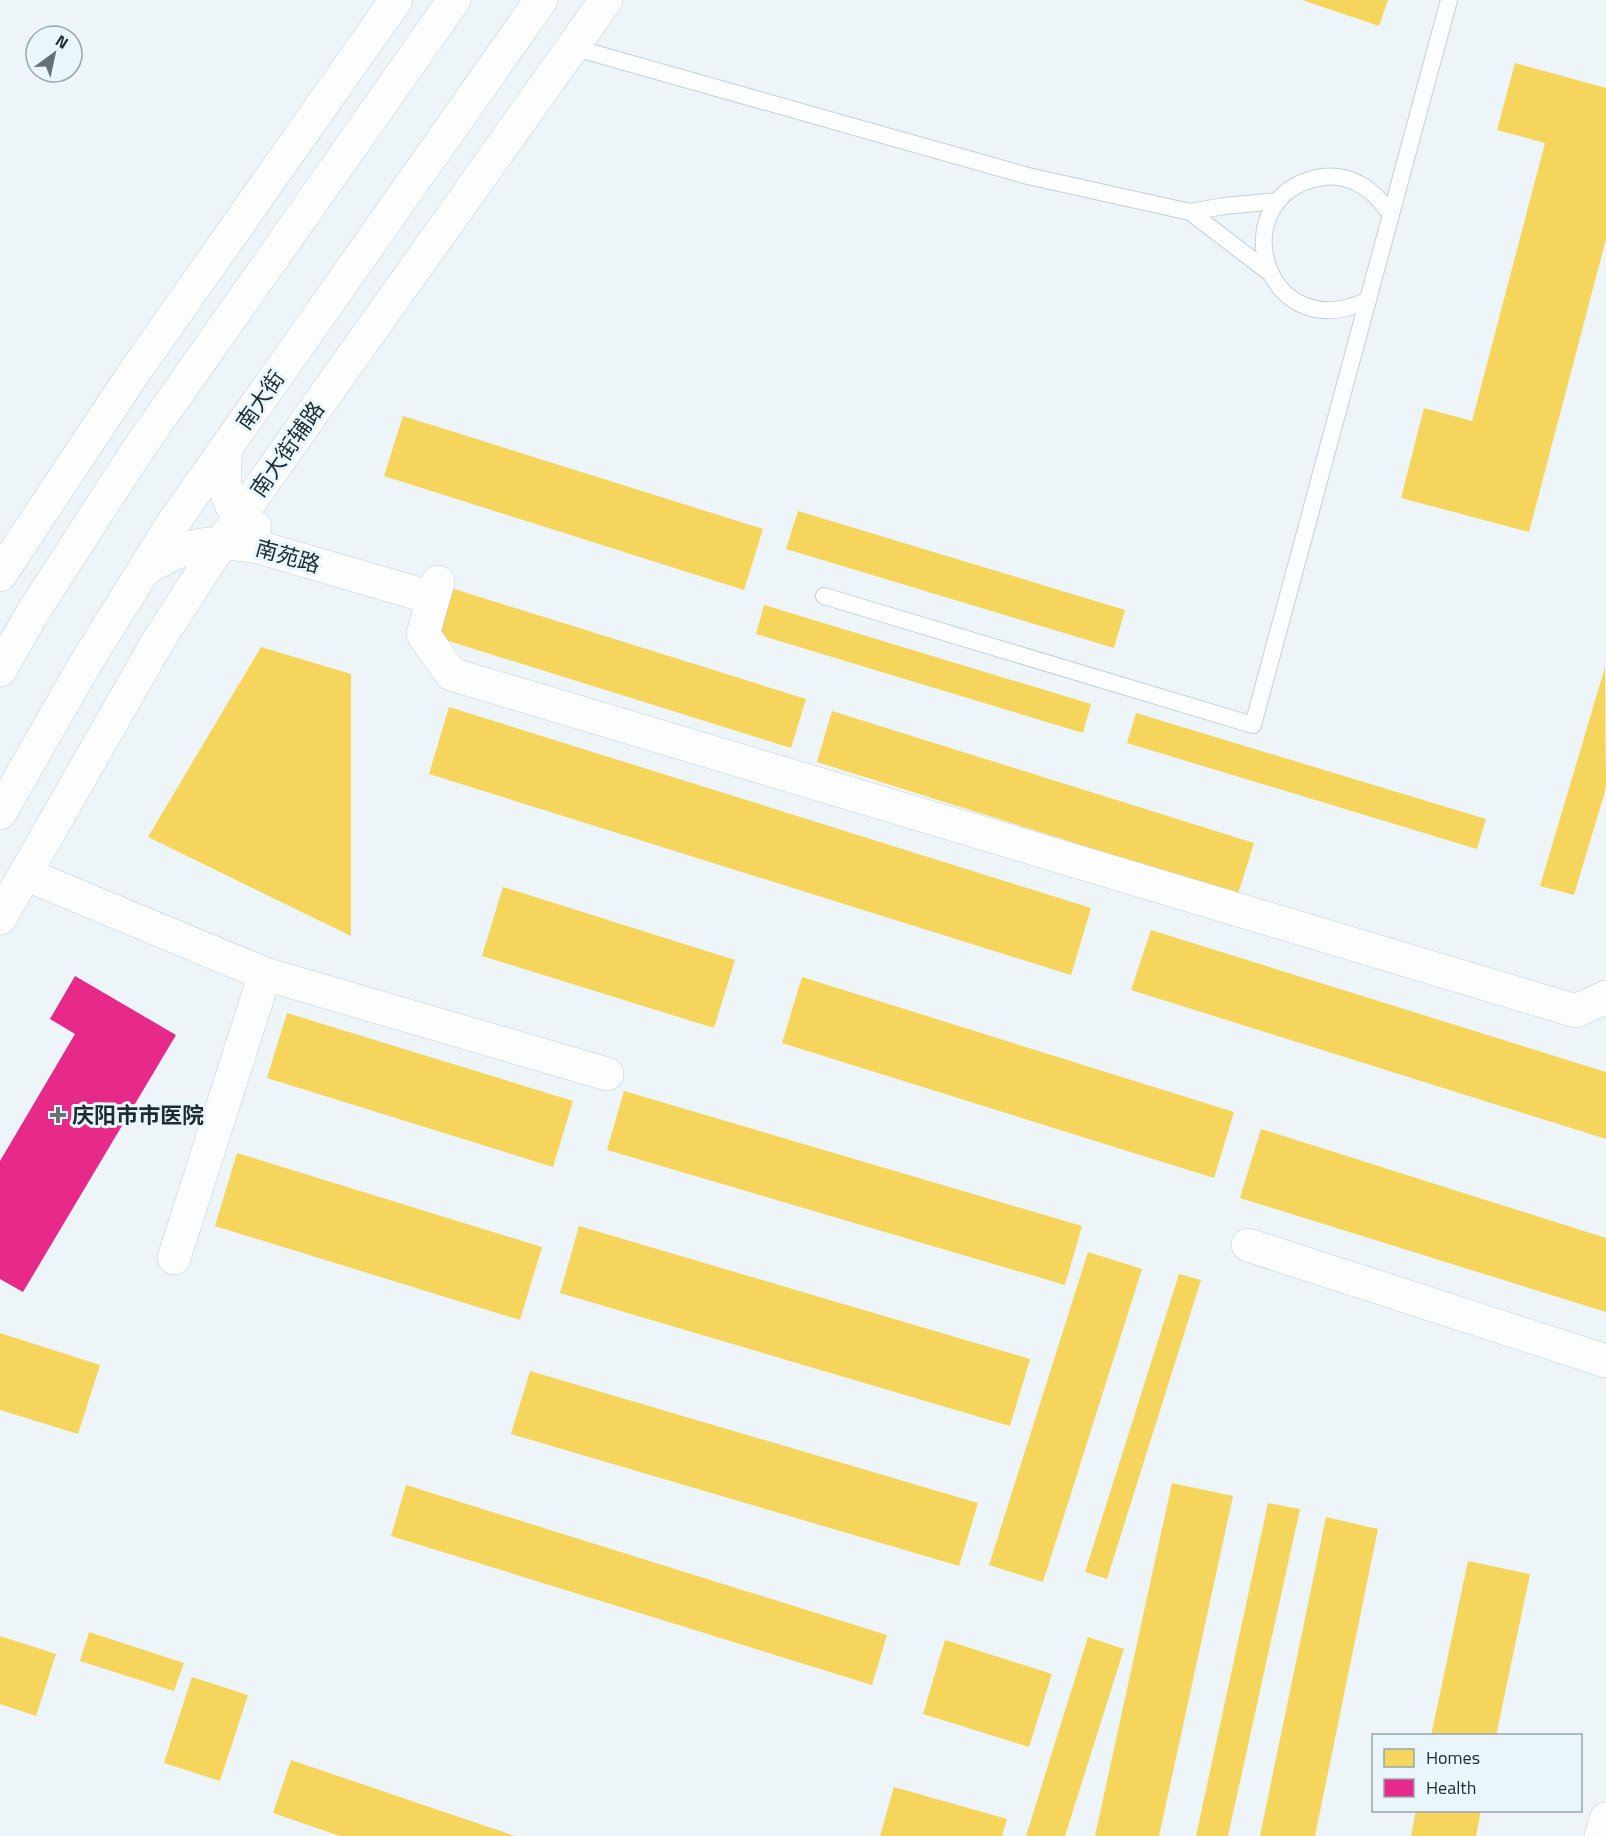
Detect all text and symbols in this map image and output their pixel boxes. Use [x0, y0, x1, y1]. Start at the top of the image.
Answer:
north arrow [24, 24, 84, 84]
text: N [51, 28, 73, 55]
street label: 南大街 [227, 363, 293, 437]
street label: 南大街辅路 [242, 394, 332, 504]
street label: 南苑路 [252, 531, 324, 581]
place label: 庆阳市市医院 [72, 1098, 204, 1132]
marker: 庆阳市市医院 [49, 1106, 67, 1124]
legend [1372, 1734, 1582, 1812]
text: Homes [1426, 1744, 1480, 1771]
text: Health [1426, 1774, 1476, 1801]

